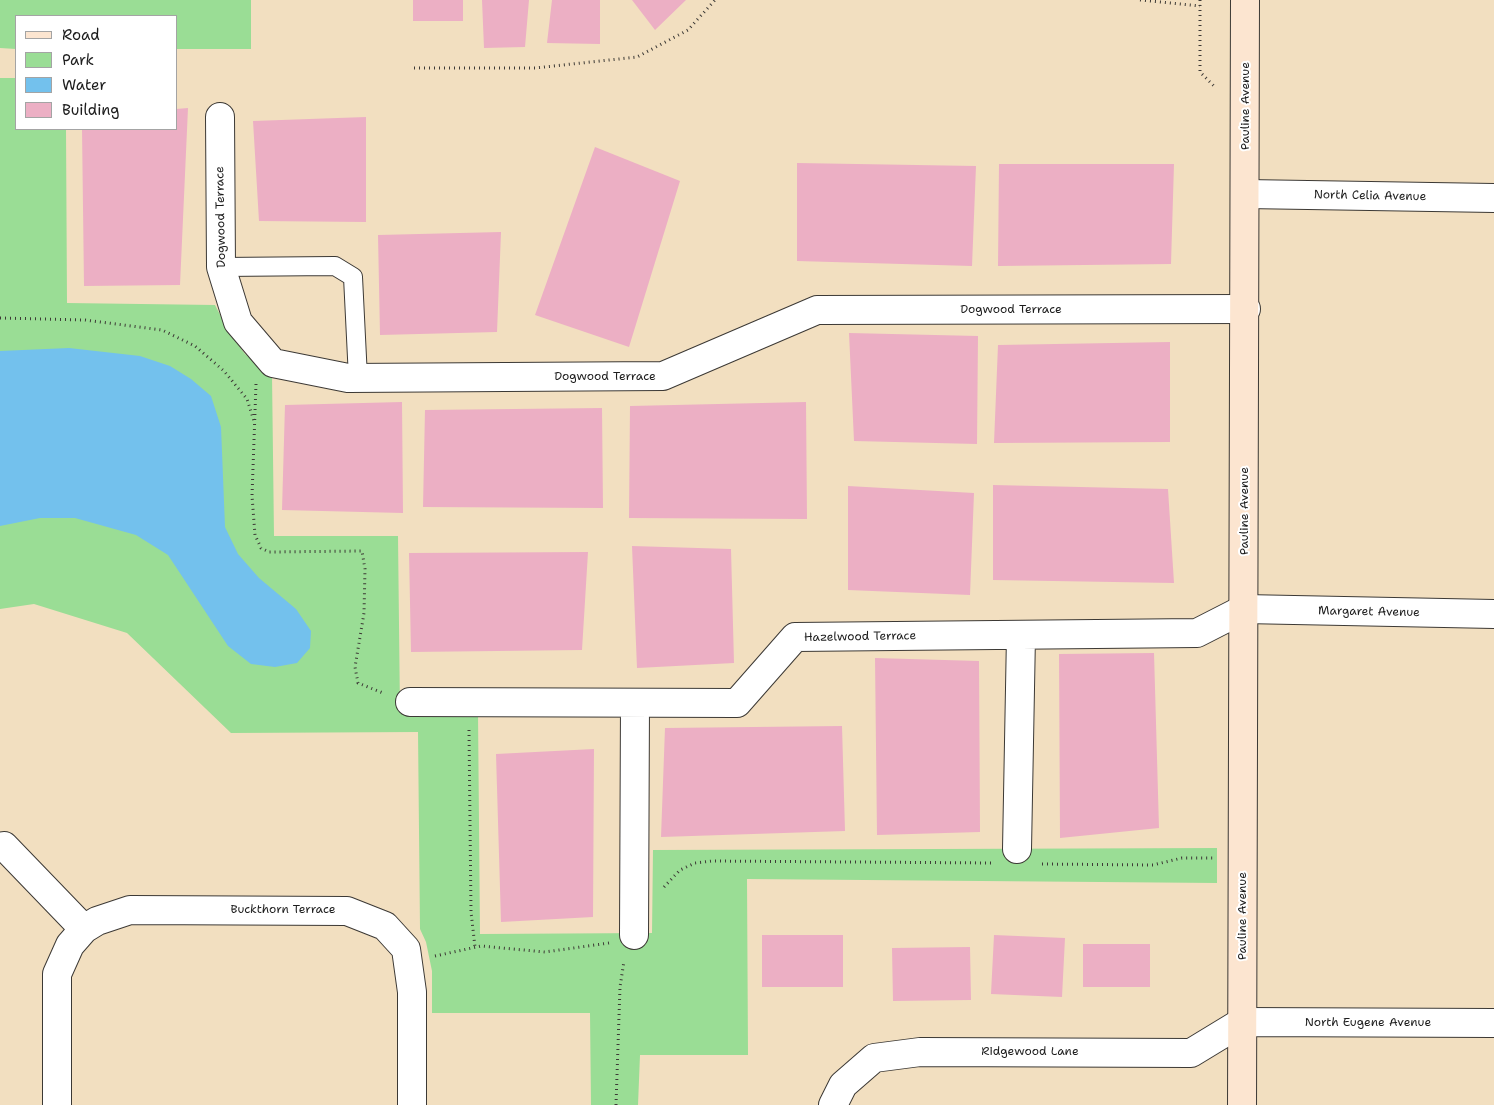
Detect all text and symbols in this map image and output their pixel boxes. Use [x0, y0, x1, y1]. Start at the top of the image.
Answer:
legend [15, 15, 178, 130]
text: Road [62, 25, 100, 45]
text: Park [62, 50, 94, 70]
street label: Pauline Avenue [1239, 62, 1253, 150]
text: Water [62, 75, 106, 95]
text: Building [62, 100, 119, 120]
street label: Dogwood Terrace [213, 166, 229, 268]
street label: North Celia Avenue [1314, 188, 1426, 204]
street label: Dogwood Terrace [960, 303, 1062, 317]
street label: Dogwood Terrace [554, 370, 656, 384]
street label: Pauline Avenue [1238, 467, 1252, 555]
street label: Margaret Avenue [1318, 604, 1420, 620]
street label: Hazelwood Terrace [804, 629, 916, 645]
street label: Pauline Avenue [1236, 872, 1250, 960]
street label: Buckthorn Terrace [230, 903, 336, 917]
street label: North Eugene Avenue [1305, 1016, 1431, 1030]
street label: Ridgewood Lane [981, 1045, 1079, 1059]

